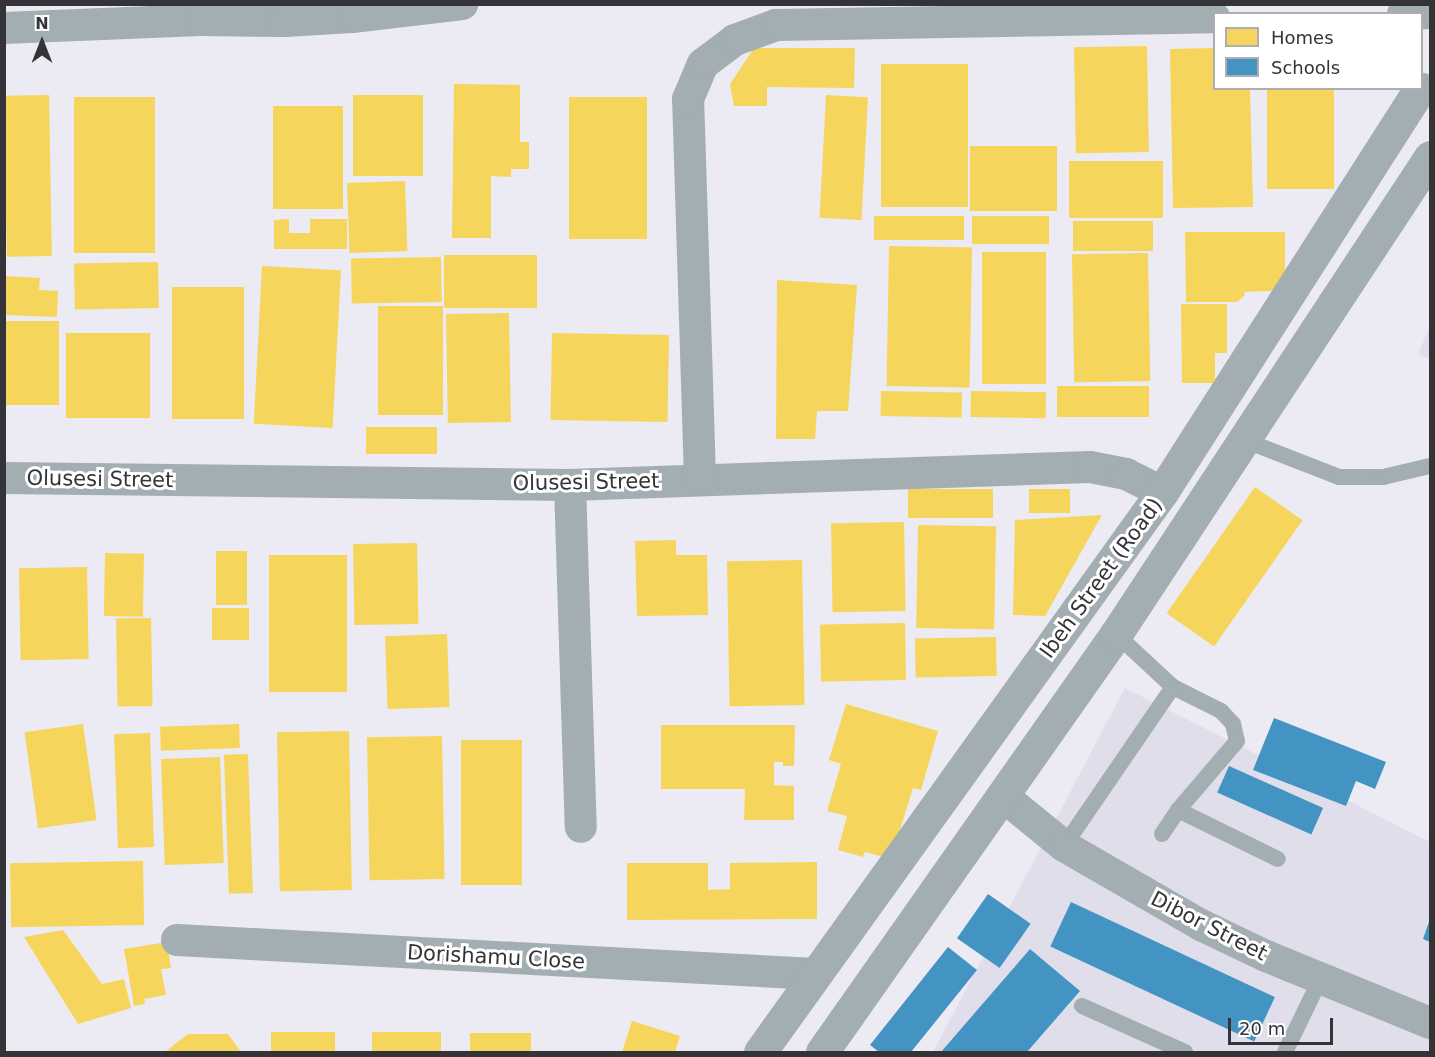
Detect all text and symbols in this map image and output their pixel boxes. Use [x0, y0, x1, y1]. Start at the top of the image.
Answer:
north arrow [12, 12, 72, 72]
legend [1213, 12, 1423, 90]
text: N [35, 14, 49, 33]
text: Homes [1271, 27, 1334, 48]
text: Schools [1271, 57, 1340, 78]
street label: Olusesi Street [26, 465, 174, 493]
street label: Olusesi Street [512, 468, 660, 496]
street label: Ibeh Street (Road) [1034, 493, 1168, 663]
street label: Dibor Street [1147, 886, 1271, 966]
street label: Dorishamu Close [406, 940, 586, 974]
scale bar [1231, 1006, 1336, 1044]
text: 20 m [1239, 1018, 1285, 1039]

